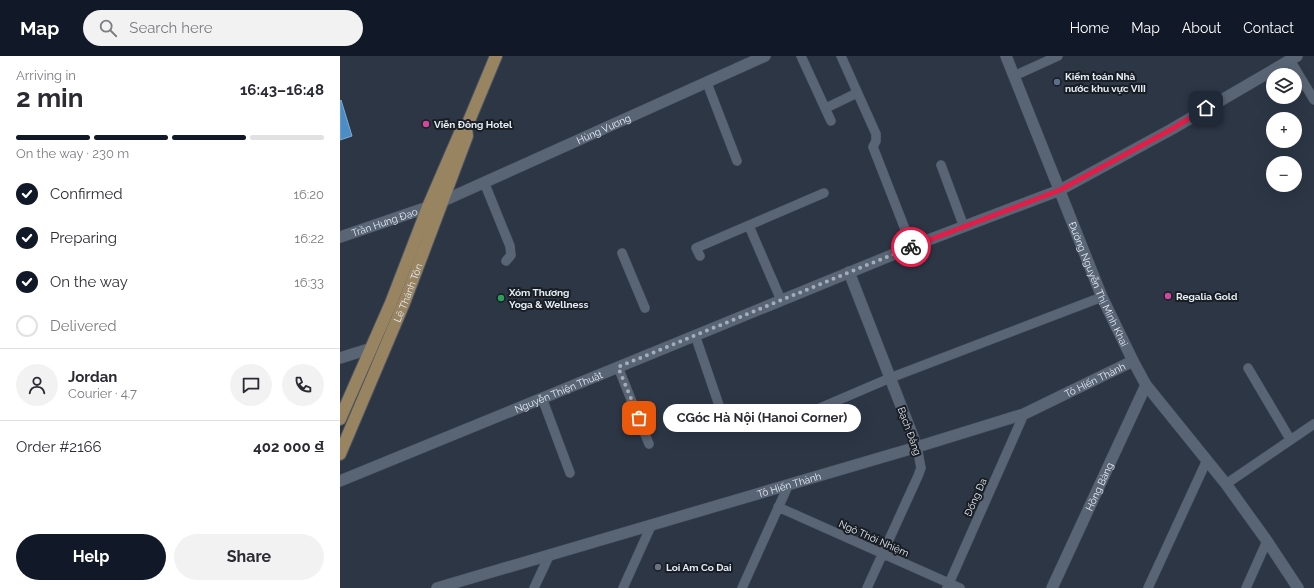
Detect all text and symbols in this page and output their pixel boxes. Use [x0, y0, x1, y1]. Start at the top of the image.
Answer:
search box [83, 10, 363, 46]
text: Map [20, 17, 59, 39]
icon: search [97, 17, 119, 39]
text: Search here [129, 19, 213, 37]
text: Home [1070, 20, 1109, 36]
text: Map [1131, 20, 1160, 36]
text: About [1182, 20, 1221, 36]
text: Contact [1243, 20, 1294, 36]
text: Arriving in [16, 68, 76, 83]
map controls [1266, 68, 1302, 192]
button: layers [1266, 68, 1302, 104]
place label: Kiểm toán Nhà nước khu vực VIII [1065, 71, 1146, 94]
marker: Kiểm toán Nhà nước khu vực VIII [1052, 77, 1062, 87]
text: 16:43–16:48 [240, 81, 324, 99]
text: 2 min [16, 83, 83, 113]
pin [1189, 91, 1223, 125]
icon: home [1195, 97, 1217, 119]
street label: Hùng Vương [575, 112, 633, 146]
button: + [1266, 112, 1302, 148]
marker: Viễn Đông Hotel [421, 119, 431, 129]
place label: Viễn Đông Hotel [434, 119, 513, 130]
text: On the way · 230 m [16, 146, 129, 161]
button: − [1266, 156, 1302, 192]
icon: check [16, 183, 38, 205]
text: Confirmed [50, 185, 123, 203]
text: 16:20 [293, 187, 324, 202]
street label: Trần Hưng Đạo [350, 206, 419, 239]
street label: Đường Nguyễn Thị Minh Khai [1067, 220, 1130, 348]
icon: check [16, 227, 38, 249]
courier [891, 227, 931, 267]
text: Preparing [50, 229, 117, 247]
text: 16:22 [295, 231, 324, 246]
icon: bike [900, 236, 922, 258]
street label: Lê Thánh Tôn [392, 262, 424, 324]
icon: check [16, 271, 38, 293]
text: On the way [50, 273, 128, 291]
text: 16:33 [294, 275, 324, 290]
place label: Xóm Thương Yoga & Wellness [508, 287, 589, 310]
marker: Regalia Gold [1163, 291, 1173, 301]
place label: Regalia Gold [1176, 291, 1238, 302]
marker: Xóm Thương Yoga & Wellness [496, 293, 506, 303]
text: Delivered [50, 317, 117, 335]
street label: Tô Hiến Thành [1063, 361, 1127, 399]
button: person [16, 364, 58, 406]
button: chat [230, 364, 272, 406]
button: phone [282, 364, 324, 406]
text: Jordan [68, 368, 117, 386]
street label: Nguyễn Thiện Thuật [513, 369, 605, 415]
text: Courier · 4.7 [68, 386, 137, 401]
pin [622, 401, 656, 435]
callout: CGóc Hà Nội (Hanoi Corner) [663, 404, 861, 432]
street label: Bạch Đằng [896, 405, 923, 457]
icon: bag [628, 407, 650, 429]
text: CGóc Hà Nội (Hanoi Corner) [677, 410, 847, 425]
text: Order #2166 [16, 438, 102, 456]
text: 402 000 ₫ [253, 438, 324, 456]
street label: Hồng Bàng [1084, 461, 1115, 513]
street label: Tô Hiến Thành [756, 470, 823, 500]
street label: Đống Đa [962, 477, 989, 518]
street label: Ngô Thời Nhiệm [837, 518, 910, 559]
button: Help [16, 534, 166, 580]
button: Share [174, 534, 324, 580]
marker: Loi Am Co Dai [653, 562, 663, 572]
place label: Loi Am Co Dai [666, 562, 732, 573]

